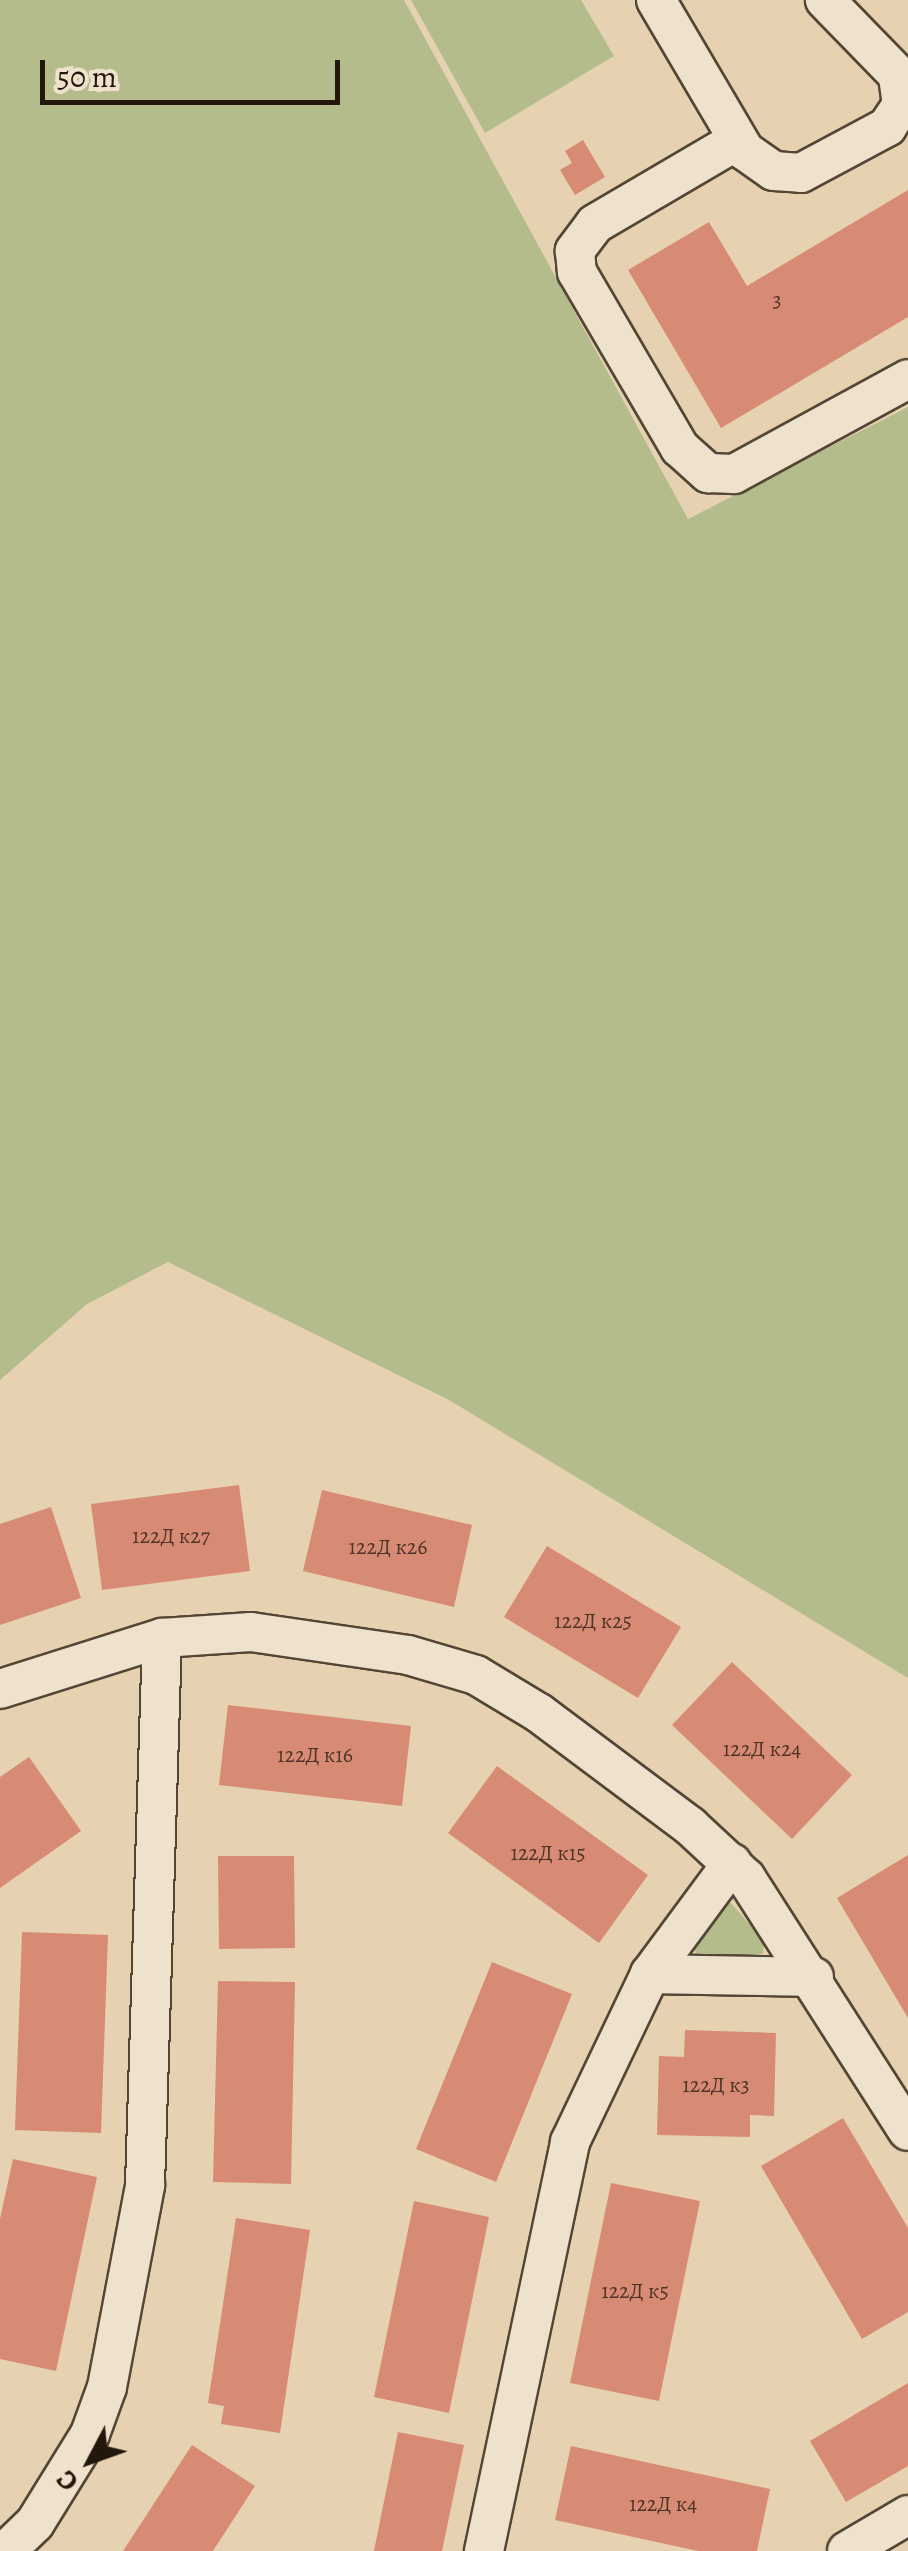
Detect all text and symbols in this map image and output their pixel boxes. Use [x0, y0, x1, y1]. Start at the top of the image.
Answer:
scale bar [45, 40, 345, 102]
text: 50 m [57, 57, 117, 97]
house number: 3 [772, 288, 782, 314]
house number: 122Д к27 [132, 1524, 210, 1550]
house number: 122Д к26 [349, 1535, 427, 1561]
house number: 122Д к25 [554, 1609, 632, 1635]
house number: 122Д к24 [723, 1737, 801, 1763]
house number: 122Д к16 [277, 1743, 353, 1769]
house number: 122Д к15 [510, 1841, 586, 1867]
house number: 122Д к3 [682, 2073, 750, 2099]
house number: 122Д к5 [601, 2279, 669, 2305]
north arrow [40, 2411, 140, 2511]
text: С [47, 2462, 87, 2500]
house number: 122Д к4 [629, 2492, 697, 2518]

